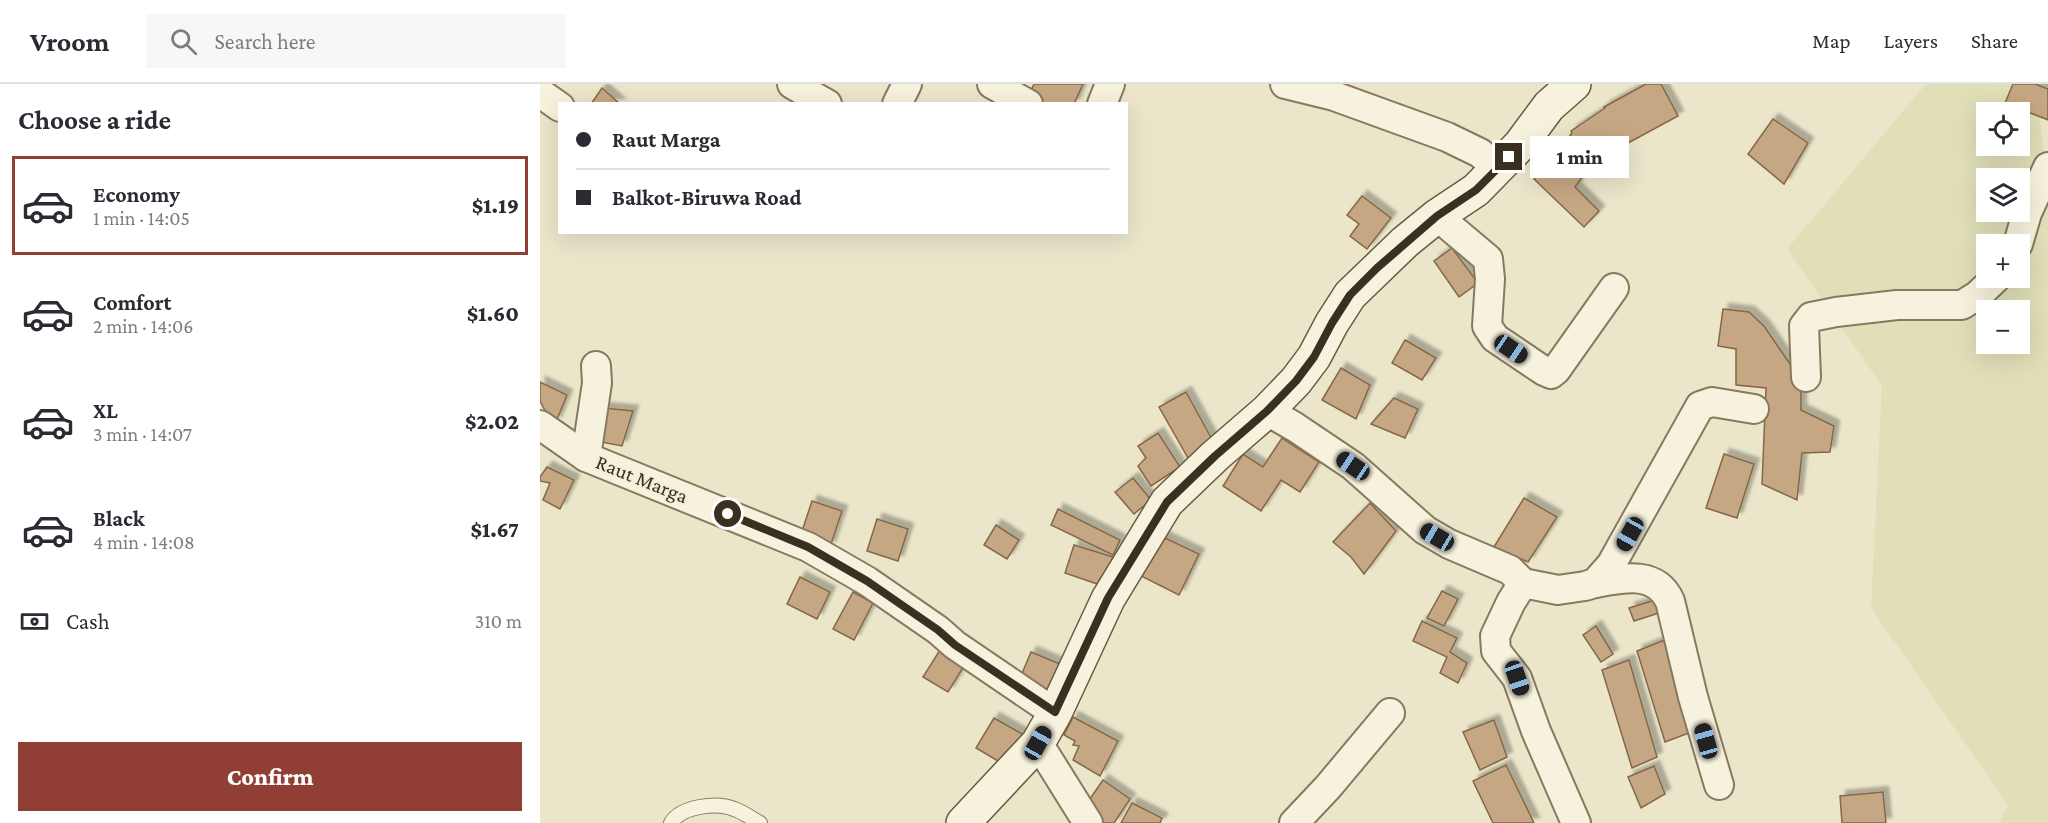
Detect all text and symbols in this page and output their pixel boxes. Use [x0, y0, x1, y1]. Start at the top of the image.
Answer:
search box [146, 14, 566, 68]
icon: search [167, 25, 200, 58]
text: Vroom [30, 26, 110, 57]
text: Search here [215, 29, 315, 54]
text: Map [1812, 29, 1851, 53]
text: Layers [1884, 29, 1938, 53]
text: Share [1971, 29, 2018, 53]
map controls [1976, 102, 2030, 354]
button: locate [1976, 102, 2030, 156]
text: Choose a ride [18, 105, 171, 135]
text: Raut Marga [612, 127, 721, 152]
callout: 1 min [1530, 136, 1629, 178]
route end [1495, 143, 1522, 170]
text: 1 min [1556, 146, 1603, 168]
button: layers [1976, 168, 2030, 222]
icon: car [21, 179, 75, 233]
text: Economy [93, 182, 180, 207]
text: Balkot-Biruwa Road [612, 185, 802, 210]
text: $1.19 [472, 193, 519, 218]
text: 1 min · 14:05 [93, 207, 190, 229]
button: + [1976, 234, 2030, 288]
icon: car [21, 287, 75, 341]
text: Comfort [93, 290, 171, 315]
button: − [1976, 300, 2030, 354]
text: $1.60 [467, 301, 519, 326]
text: 2 min · 14:06 [93, 315, 194, 337]
car [1491, 331, 1531, 367]
icon: car [21, 395, 75, 449]
text: XL [93, 398, 118, 423]
text: $2.02 [465, 409, 519, 434]
text: 3 min · 14:07 [93, 423, 192, 445]
car [1333, 448, 1373, 484]
street label: Raut Marga [592, 450, 692, 508]
route start [714, 500, 741, 527]
icon: car [21, 503, 75, 557]
text: Black [93, 506, 145, 531]
car [1613, 514, 1647, 554]
text: $1.67 [470, 517, 519, 542]
car [1417, 520, 1457, 554]
text: 4 min · 14:08 [93, 531, 195, 553]
icon: cash [18, 605, 51, 638]
text: Cash [66, 609, 110, 634]
text: 310 m [475, 610, 522, 632]
car [1503, 658, 1531, 698]
car [1692, 721, 1720, 761]
car [1021, 723, 1055, 763]
button: Confirm [18, 742, 522, 811]

